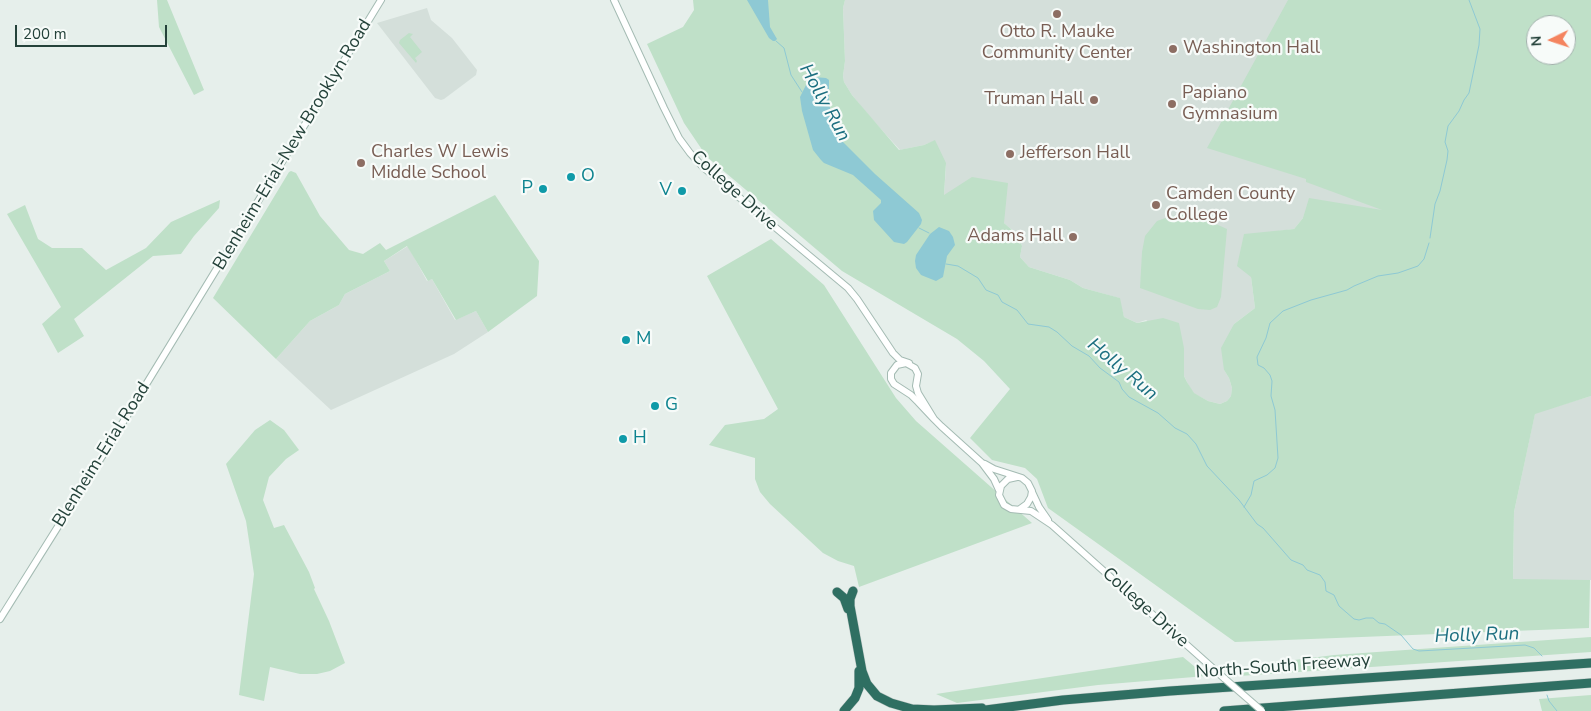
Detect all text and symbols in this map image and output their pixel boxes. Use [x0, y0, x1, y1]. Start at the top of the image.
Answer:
marker: Otto R. Mauke Community Center [1051, 8, 1063, 20]
scale bar [18, 15, 170, 47]
north arrow [1526, 15, 1576, 65]
street label: Blenheim-Erial-New Brooklyn Road [209, 16, 377, 274]
place label: Otto R. Mauke Community Center [982, 22, 1132, 64]
text: 200 m [23, 24, 67, 44]
text: N [1527, 35, 1546, 47]
place label: Washington Hall [1183, 38, 1320, 60]
marker: Washington Hall [1167, 43, 1179, 55]
water label: Holly Run [793, 60, 855, 146]
place label: Papiano Gymnasium [1182, 83, 1278, 126]
place label: Truman Hall [984, 89, 1084, 111]
marker: Truman Hall [1088, 94, 1100, 106]
marker: Papiano Gymnasium [1166, 98, 1178, 110]
place label: Charles W Lewis Middle School [371, 142, 509, 184]
place label: Jefferson Hall [1020, 143, 1130, 165]
street label: College Drive [686, 146, 782, 236]
marker: Jefferson Hall [1004, 148, 1016, 160]
marker: Charles W Lewis Middle School [355, 157, 367, 169]
place label: O [581, 166, 595, 188]
marker: O [565, 171, 577, 183]
place label: P [522, 178, 533, 200]
place label: V [660, 180, 672, 202]
marker: P [537, 183, 549, 195]
place label: Camden County College [1166, 184, 1295, 226]
marker: V [676, 185, 688, 197]
marker: Camden County College [1150, 199, 1162, 211]
place label: Adams Hall [967, 226, 1063, 248]
marker: Adams Hall [1067, 231, 1079, 243]
place label: M [636, 329, 651, 351]
marker: M [620, 334, 632, 346]
water label: Holly Run [1082, 334, 1162, 406]
street label: Blenheim-Erial Road [49, 379, 155, 531]
place label: G [665, 395, 678, 417]
marker: G [649, 400, 661, 412]
place label: H [633, 428, 647, 450]
marker: H [617, 433, 629, 445]
street label: College Drive [1097, 563, 1193, 653]
water label: Holly Run [1434, 623, 1520, 649]
street label: North-South Freeway [1195, 650, 1371, 684]

